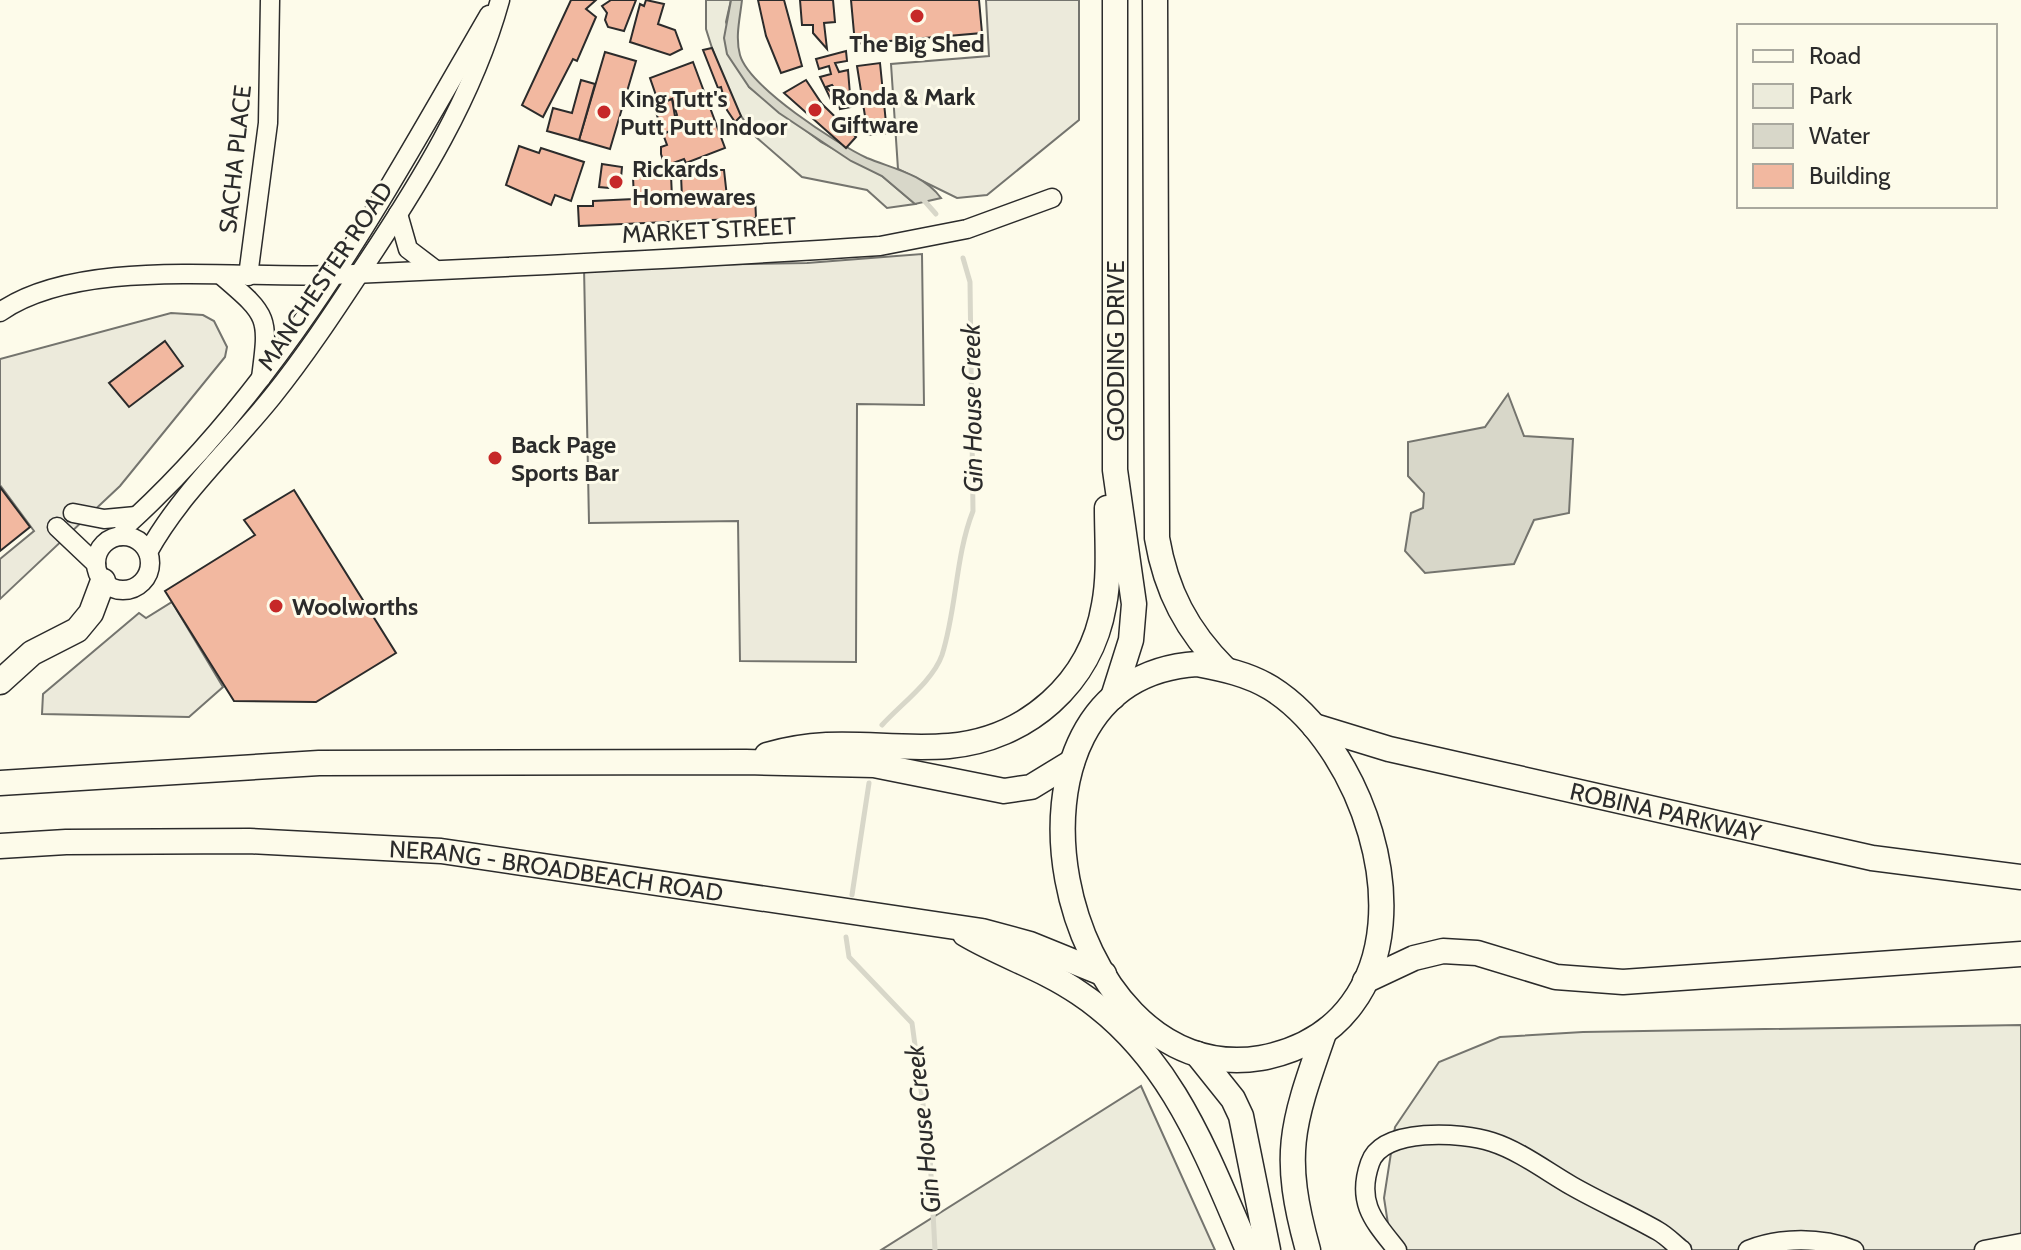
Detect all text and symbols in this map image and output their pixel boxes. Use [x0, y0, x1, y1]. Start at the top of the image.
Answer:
marker: The Big Shed [908, 7, 926, 25]
legend [1737, 24, 1997, 208]
place label: The Big Shed [849, 29, 985, 58]
text: Road [1809, 41, 1861, 70]
text: Park [1809, 81, 1852, 110]
place label: Ronda & Mark Giftware [831, 82, 976, 139]
street label: SACHA PLACE [213, 83, 257, 235]
place label: King Tutt's Putt Putt Indoor [620, 84, 788, 141]
marker: Ronda & Mark Giftware [806, 101, 824, 119]
marker: King Tutt's Putt Putt Indoor [595, 103, 613, 121]
text: Water [1809, 121, 1870, 150]
place label: Rickards Homewares [632, 154, 756, 211]
text: Building [1809, 161, 1891, 190]
marker: Rickards Homewares [607, 173, 625, 191]
street label: MANCHESTER ROAD [251, 176, 399, 376]
street label: MARKET STREET [621, 211, 797, 249]
street label: GOODING DRIVE [1101, 260, 1130, 442]
water label: Gin House Creek [955, 322, 989, 493]
place label: Back Page Sports Bar [511, 430, 619, 487]
marker: Back Page Sports Bar [486, 449, 504, 467]
place label: Woolworths [292, 592, 418, 621]
marker: Woolworths [267, 597, 285, 615]
street label: ROBINA PARKWAY [1567, 776, 1764, 847]
street label: NERANG - BROADBEACH ROAD [388, 834, 725, 907]
water label: Gin House Creek [898, 1043, 948, 1215]

